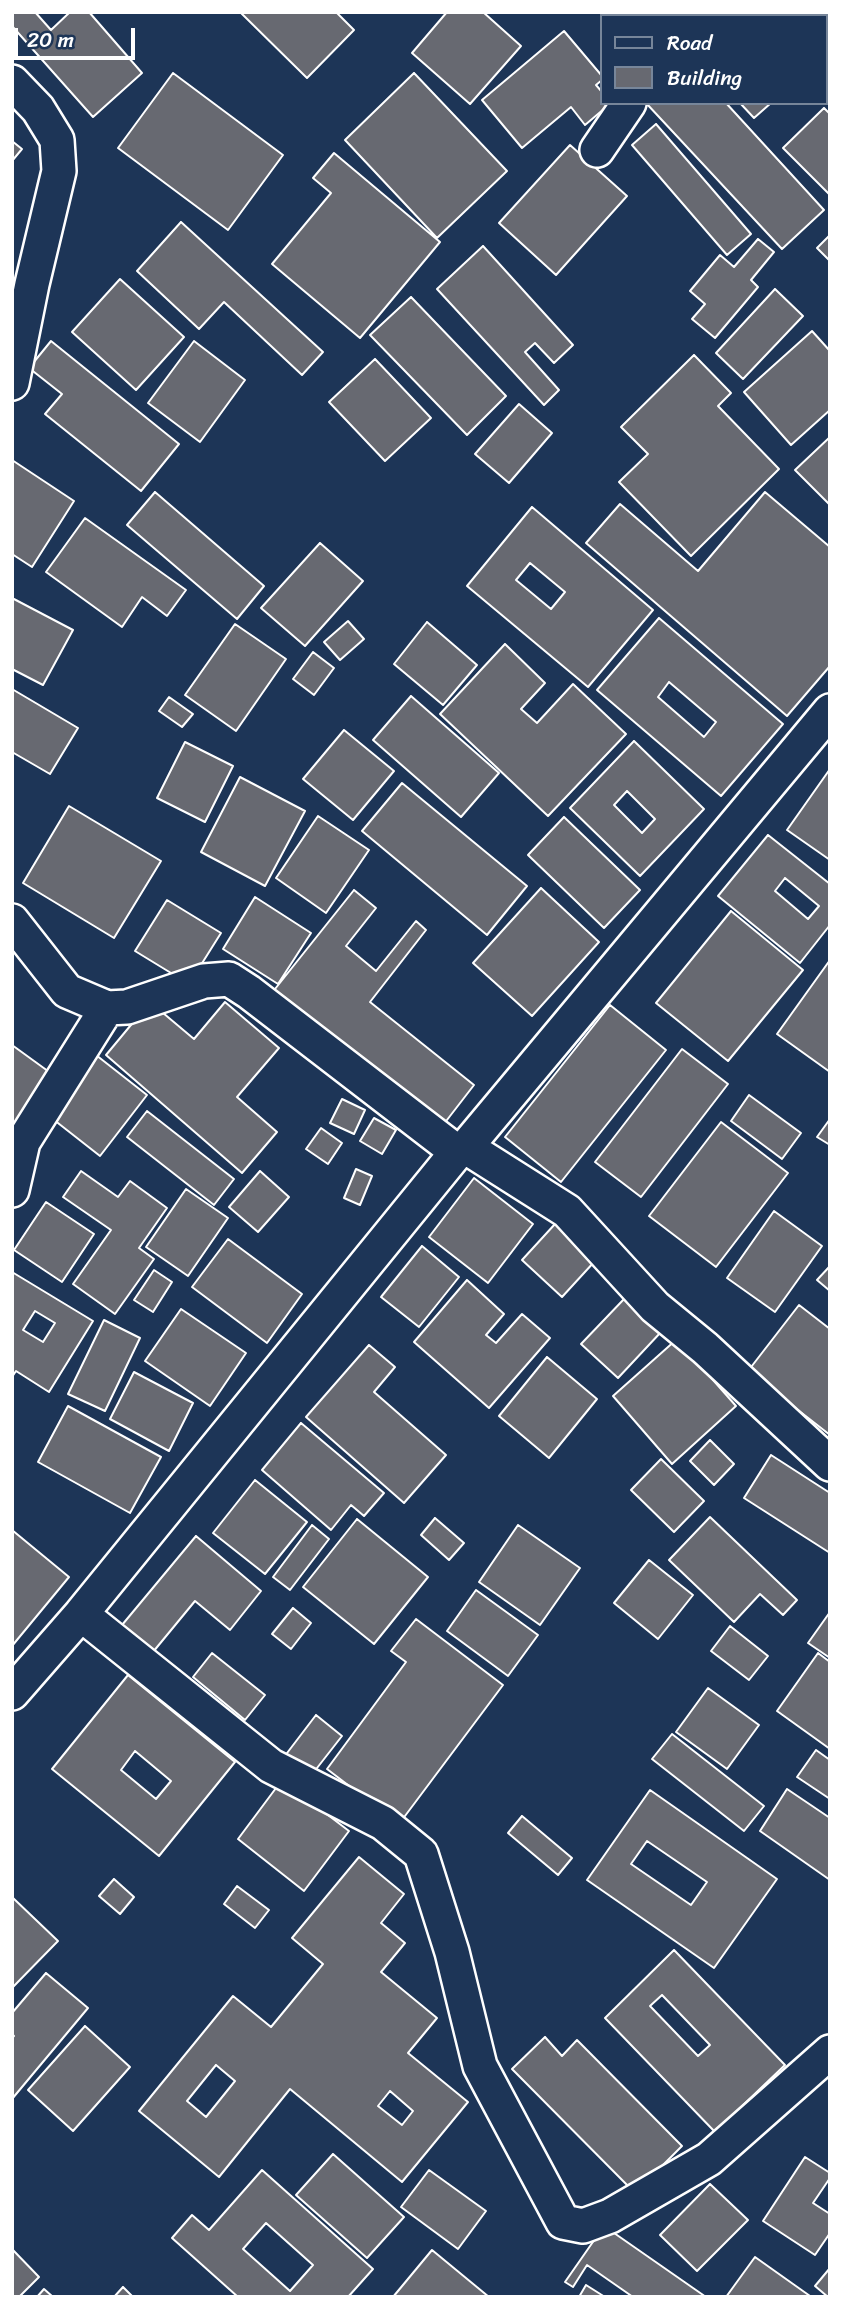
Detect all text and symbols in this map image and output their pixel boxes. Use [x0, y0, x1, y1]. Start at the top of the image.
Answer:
scale bar [18, 14, 138, 58]
legend [600, 14, 828, 105]
text: 20 m [27, 21, 74, 59]
text: Road [667, 24, 712, 62]
text: Building [667, 59, 742, 97]

